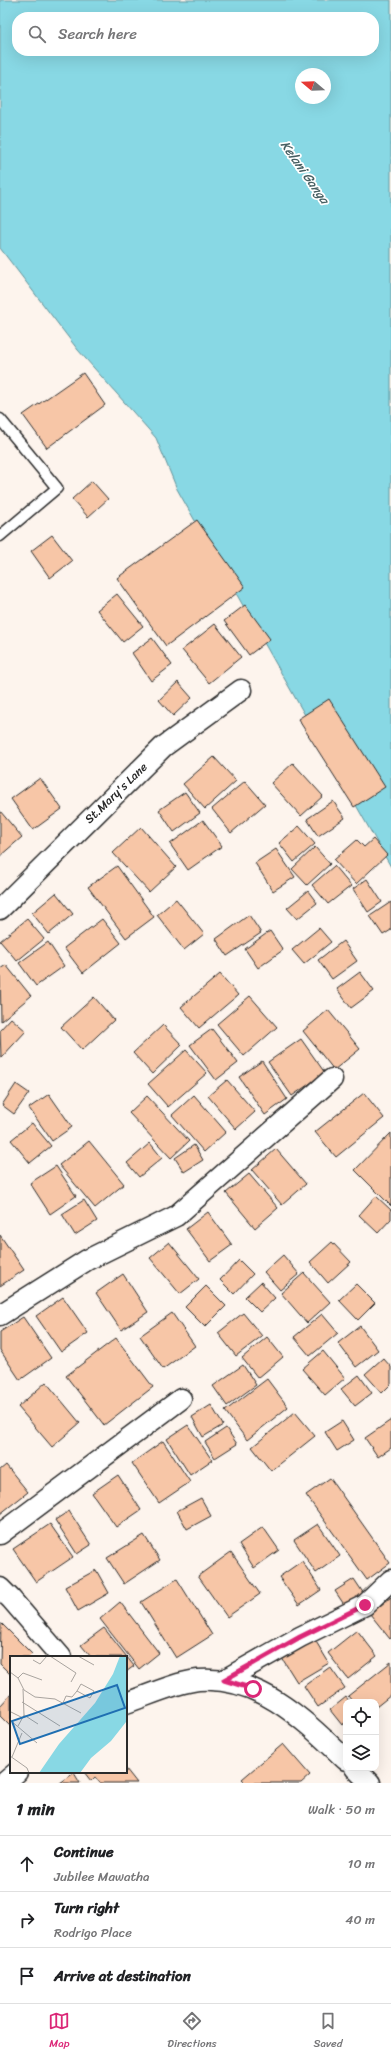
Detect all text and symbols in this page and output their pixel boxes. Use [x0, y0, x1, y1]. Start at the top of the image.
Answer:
search box [12, 12, 379, 56]
text: Search here [58, 21, 137, 47]
icon: search [26, 23, 48, 45]
north arrow [295, 68, 331, 104]
water label: Kelani Ganga [274, 135, 336, 210]
street label: St.Mary's Lane [79, 757, 153, 829]
route end [356, 1596, 374, 1614]
inset map [10, 1656, 127, 1773]
route start [244, 1680, 262, 1698]
map controls [343, 1699, 379, 1771]
button: locate [343, 1699, 379, 1735]
button: layers [343, 1735, 379, 1771]
text: 1 min [16, 1794, 55, 1824]
text: Walk · 50 m [308, 1798, 375, 1821]
text: Continue [54, 1839, 114, 1865]
text: 10 m [348, 1852, 375, 1875]
icon: ahead [16, 1853, 38, 1875]
text: Jubilee Mawatha [54, 1865, 150, 1888]
text: Turn right [54, 1895, 119, 1921]
text: 40 m [345, 1908, 375, 1931]
icon: right [16, 1909, 38, 1931]
text: Rodrigo Place [54, 1921, 132, 1944]
text: Arrive at destination [54, 1963, 191, 1989]
icon: arrive [16, 1965, 38, 1987]
tab: Map [48, 2010, 70, 2053]
tab: Directions [167, 2010, 217, 2053]
tab: Saved [314, 2010, 343, 2053]

